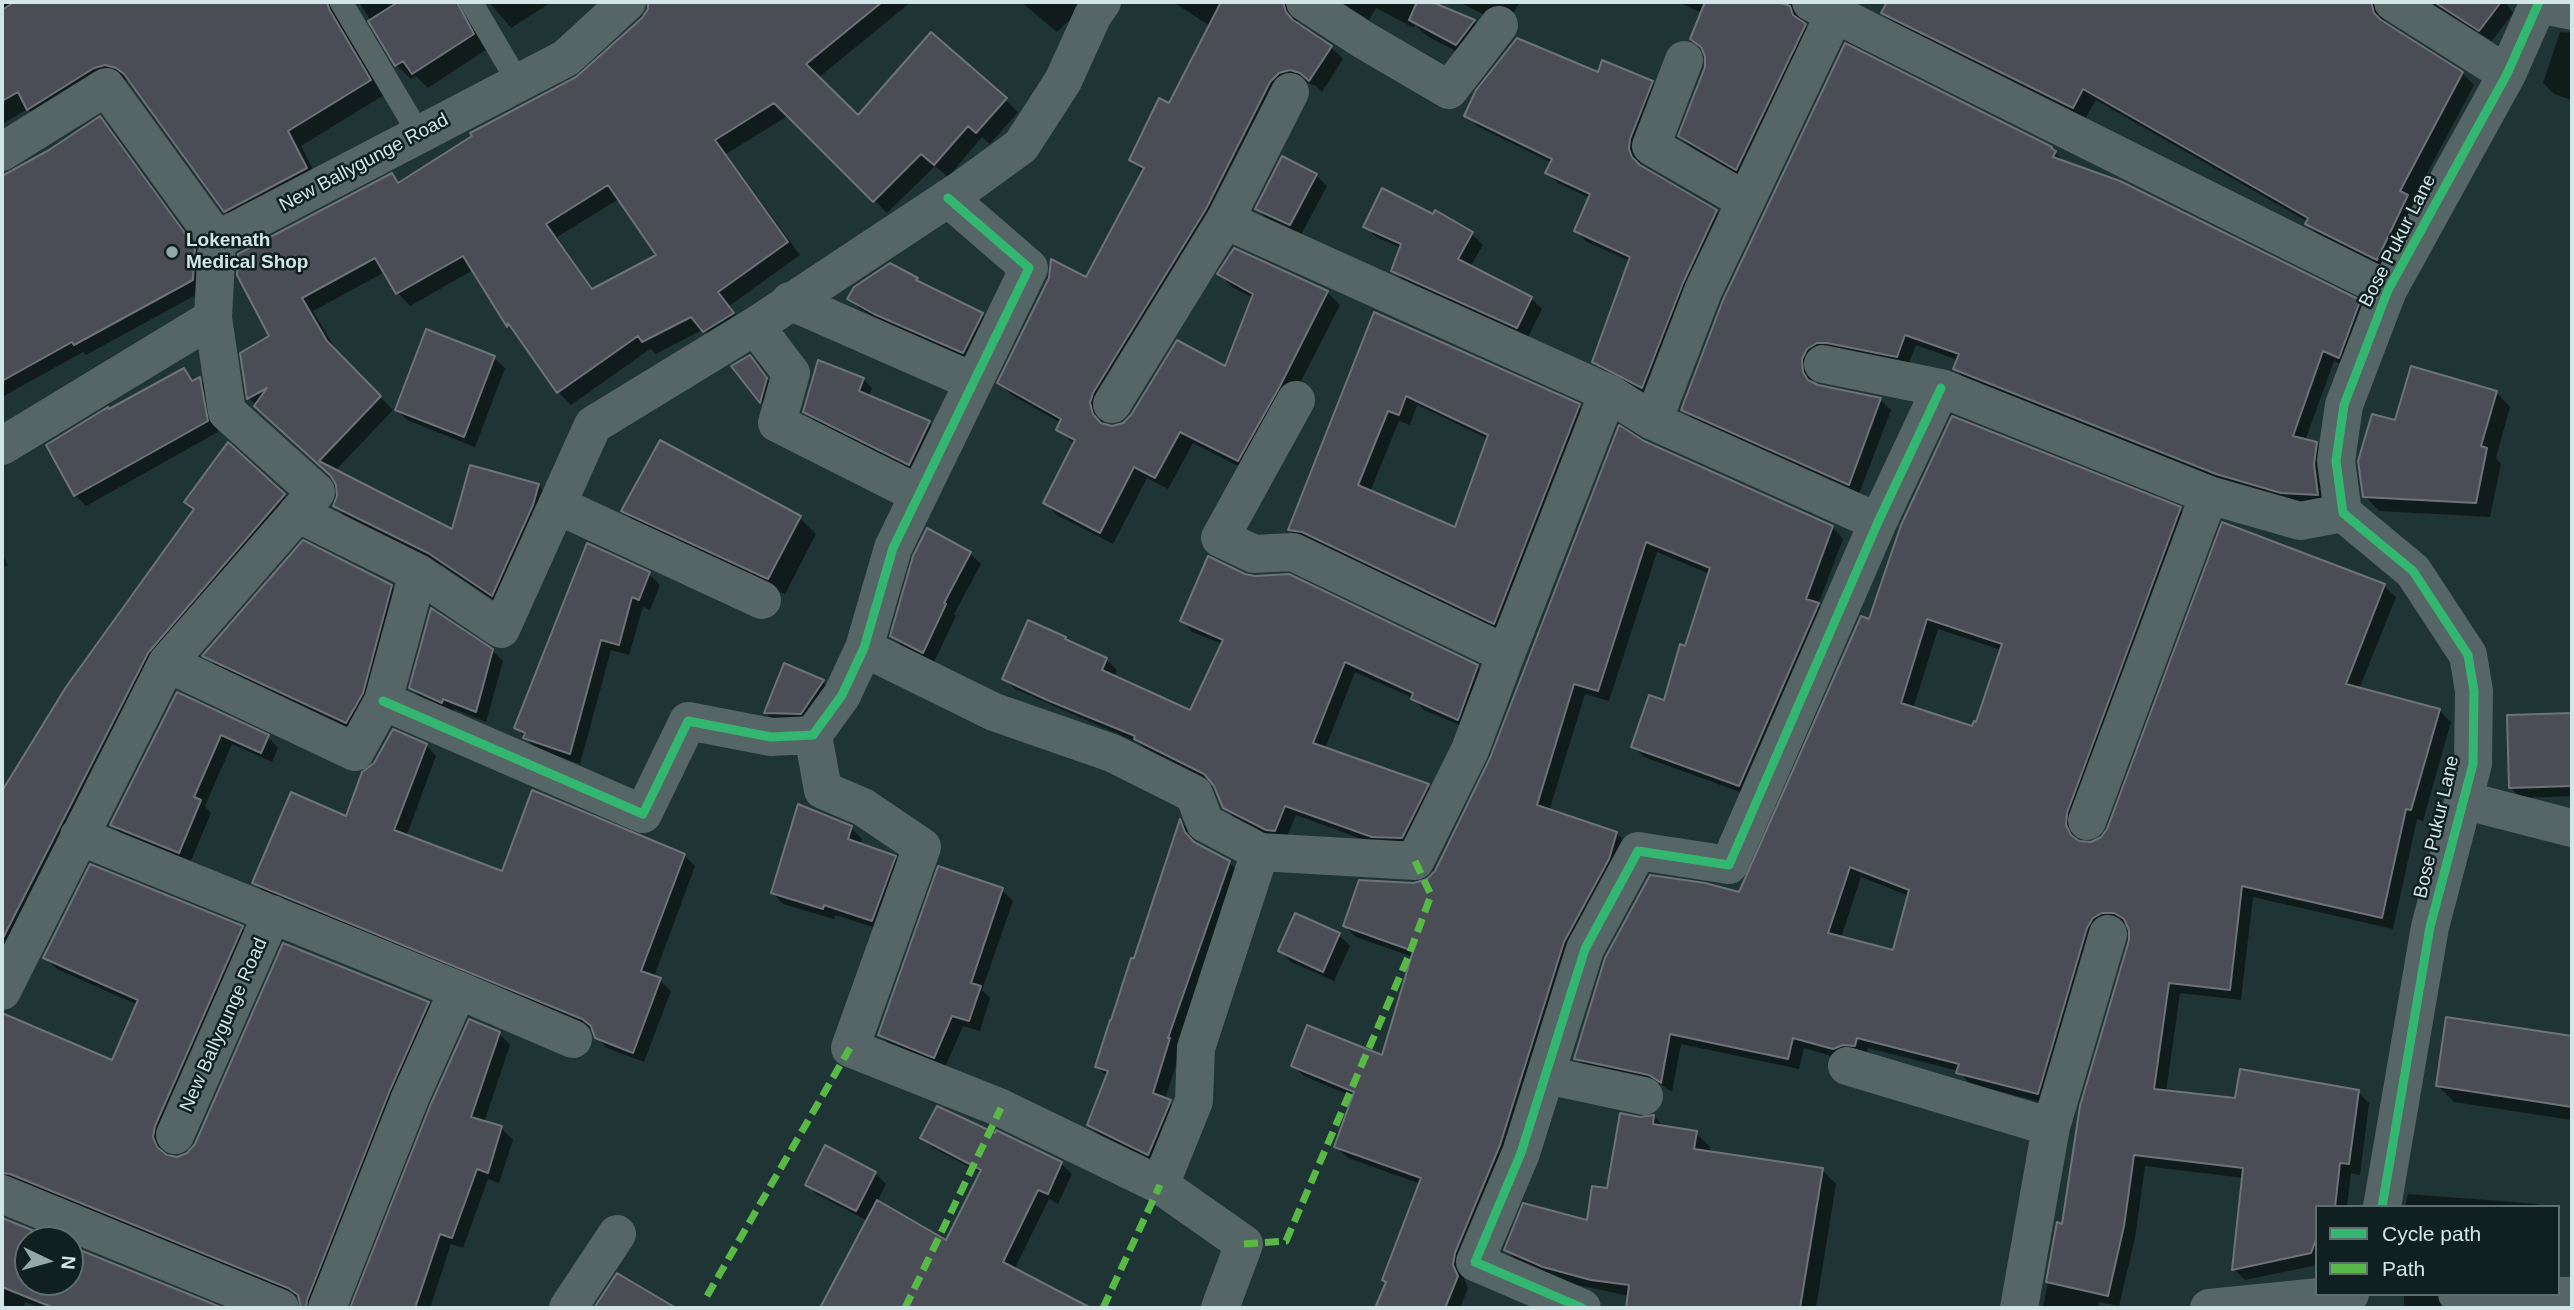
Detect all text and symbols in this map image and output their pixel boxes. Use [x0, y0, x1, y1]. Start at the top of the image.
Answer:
street label: New Ballygunge Road [276, 109, 452, 217]
street label: Bose Pukur Lane [2355, 171, 2441, 311]
place label: Lokenath Medical Shop [186, 230, 308, 274]
marker: Lokenath Medical Shop [164, 244, 180, 260]
street label: Bose Pukur Lane [2409, 753, 2465, 901]
street label: New Ballygunge Road [175, 934, 273, 1116]
legend [2315, 1205, 2560, 1296]
text: Cycle path [2382, 1222, 2481, 1245]
north arrow [14, 1226, 84, 1296]
text: N [57, 1255, 79, 1270]
text: Path [2382, 1257, 2425, 1280]

